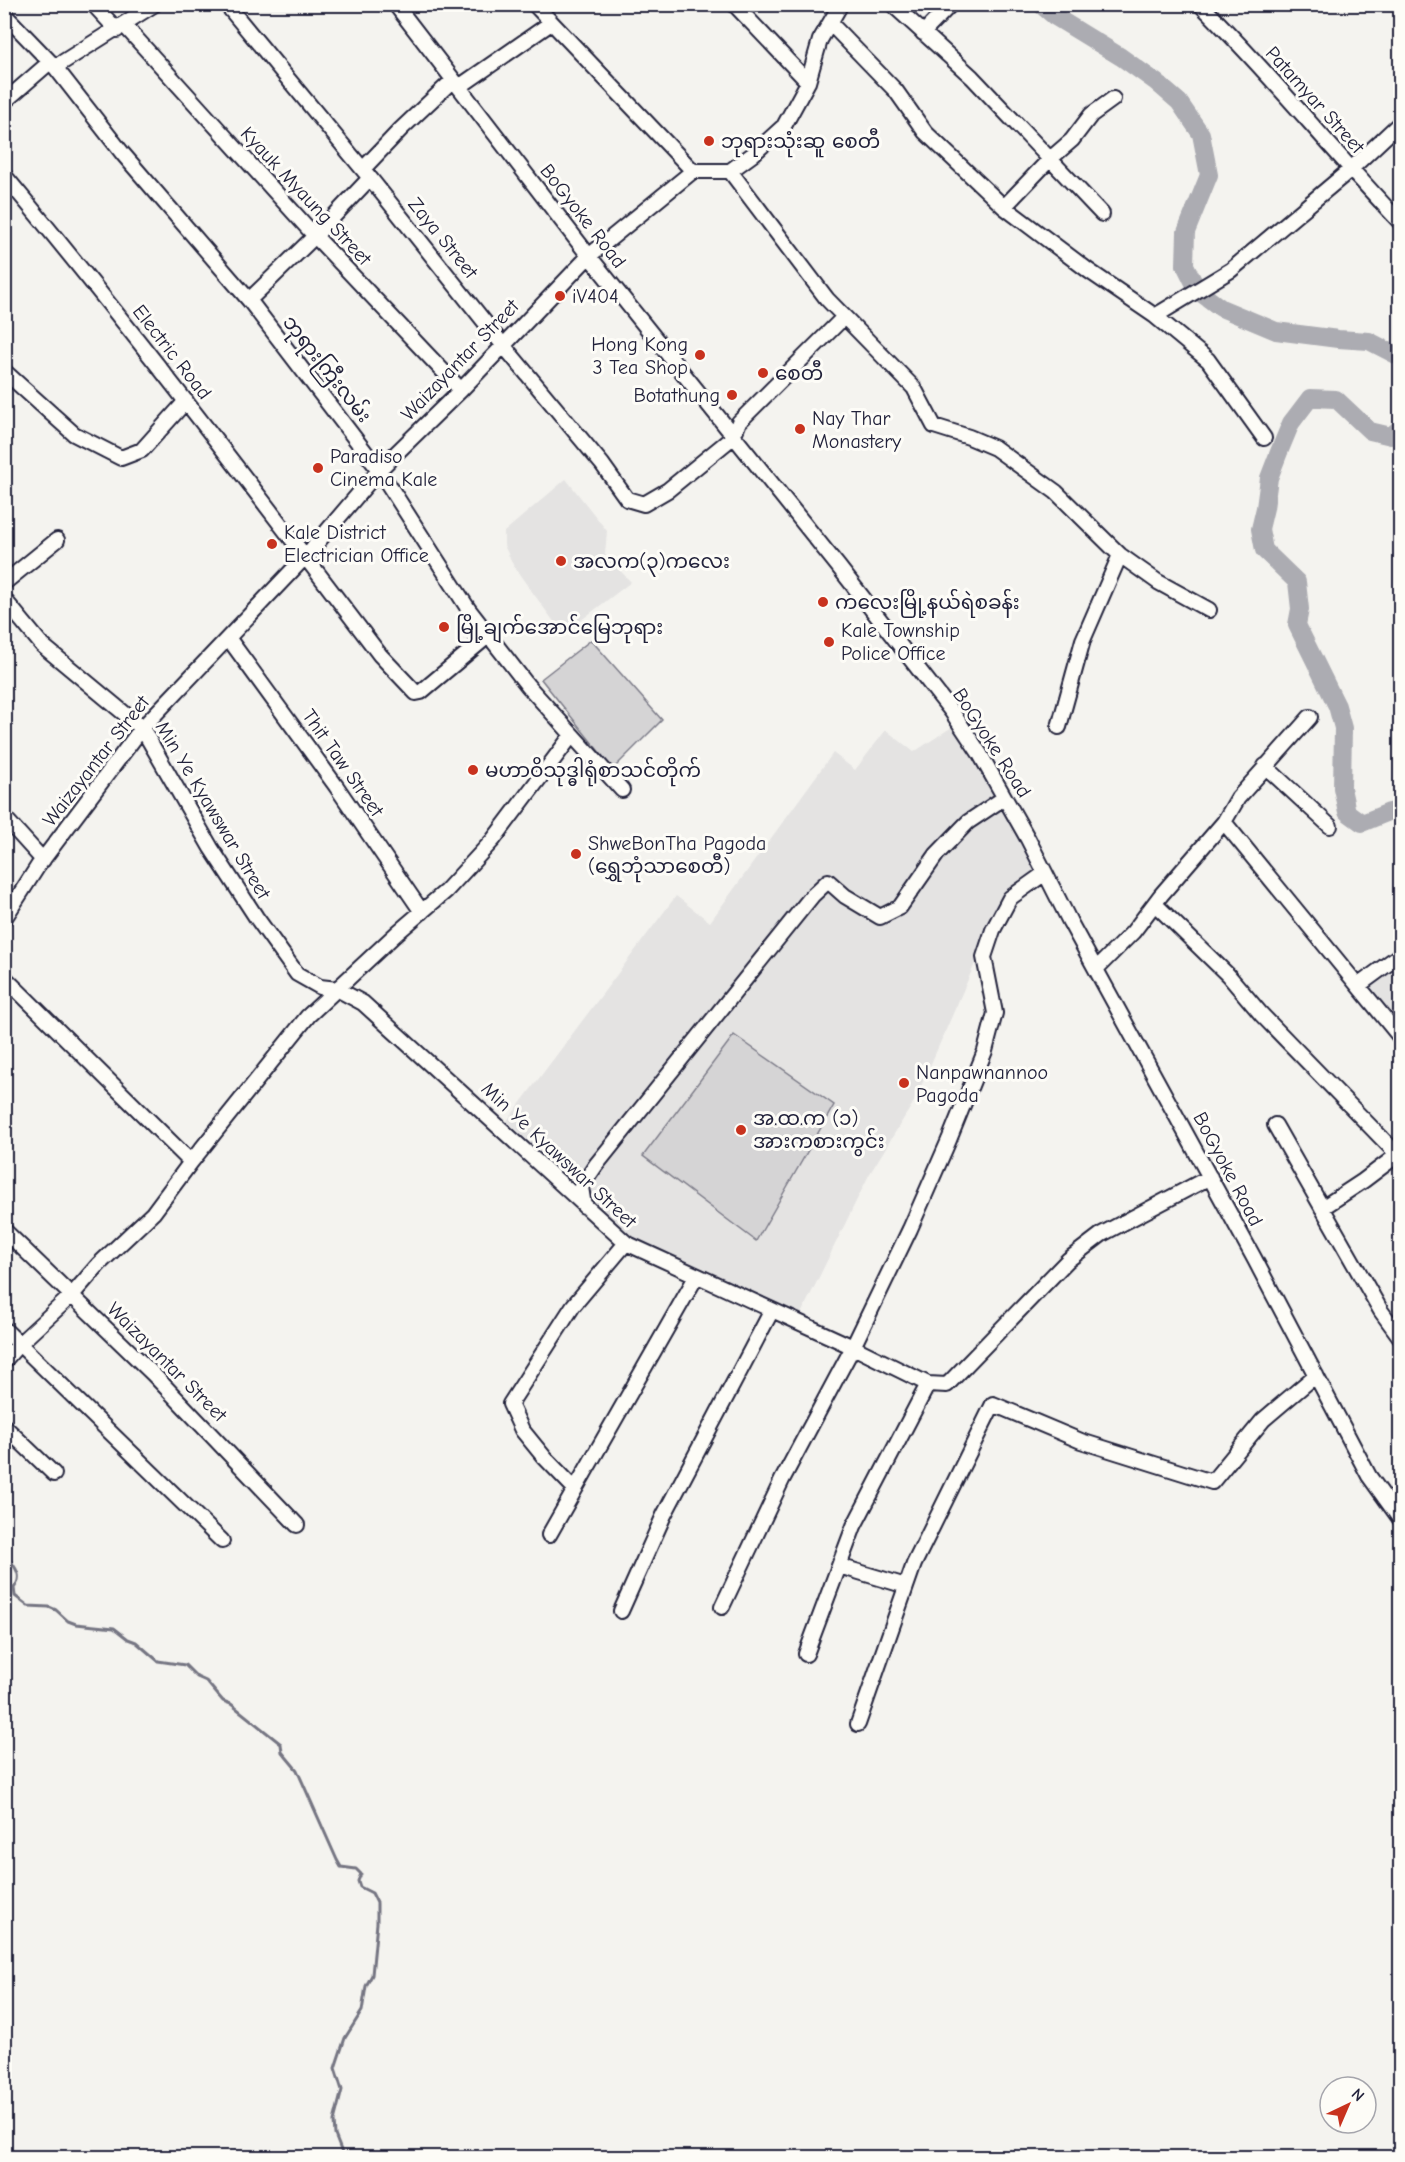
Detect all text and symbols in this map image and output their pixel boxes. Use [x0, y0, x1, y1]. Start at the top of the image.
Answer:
street label: Patamyar Street [1261, 42, 1370, 159]
street label: Kyauk Myaung Street [236, 122, 377, 271]
place label: ဘုရားသုံးဆူ စေတီ [721, 127, 880, 158]
marker: ဘုရားသုံးဆူ စေတီ [702, 134, 716, 148]
street label: BoGyoke Road [535, 159, 631, 273]
street label: Zaya Street [403, 193, 483, 284]
place label: iV404 [572, 285, 619, 308]
marker: iV404 [553, 289, 567, 303]
street label: Waizayantar Street [396, 294, 525, 425]
street label: Electric Road [128, 300, 216, 404]
street label: ဘုရားကြီးလမ်း [274, 309, 378, 430]
place label: Hong Kong 3 Tea Shop [591, 333, 688, 379]
marker: Hong Kong 3 Tea Shop [693, 348, 707, 362]
place label: စေတီ [775, 359, 823, 385]
marker: စေတီ [756, 366, 770, 380]
place label: Botathung [633, 384, 720, 407]
marker: Botathung [725, 388, 739, 402]
place label: Nay Thar Monastery [812, 407, 901, 453]
marker: Nay Thar Monastery [793, 422, 807, 436]
place label: Paradiso Cinema Kale [330, 445, 437, 491]
marker: Paradiso Cinema Kale [311, 461, 325, 475]
place label: Kale District Electrician Office [284, 521, 429, 567]
marker: Kale District Electrician Office [265, 537, 279, 551]
place label: အလက(၃)ကလေး [573, 550, 730, 577]
marker: အလက(၃)ကလေး [554, 554, 568, 568]
place label: ကလေးမြို့နယ်ရဲစခန်း [835, 588, 1020, 618]
marker: ကလေးမြို့နယ်ရဲစခန်း [816, 595, 830, 609]
place label: မြို့ချက်အောင်မြေဘုရား [456, 613, 663, 644]
place label: Kale Township Police Office [841, 619, 960, 665]
marker: မြို့ချက်အောင်မြေဘုရား [437, 620, 451, 634]
marker: Kale Township Police Office [822, 635, 836, 649]
street label: BoGyoke Road [948, 684, 1036, 802]
street label: Waizayantar Street [38, 690, 155, 831]
street label: Thit Taw Street [298, 705, 389, 822]
street label: Min Ye Kyawswar Street [151, 717, 276, 904]
place label: မဟာဝိသုဒ္ဓါရုံစာသင်တိုက် [485, 756, 701, 787]
marker: မဟာဝိသုဒ္ဓါရုံစာသင်တိုက် [466, 763, 480, 777]
place label: ShweBonTha Pagoda (ရွှေဘုံသာစေတီ) [588, 832, 766, 883]
marker: ShweBonTha Pagoda (ရွှေဘုံသာစေတီ) [569, 847, 583, 861]
place label: Nanpawnannoo Pagoda [916, 1061, 1048, 1107]
marker: Nanpawnannoo Pagoda [897, 1076, 911, 1090]
street label: Min Ye Kyawswar Street [477, 1077, 642, 1234]
place label: အ.ထ.က (၁) အားကစားကွင်း [753, 1107, 885, 1157]
street label: BoGyoke Road [1188, 1108, 1268, 1230]
marker: အ.ထ.က (၁) အားကစားကွင်း [734, 1123, 748, 1137]
street label: Waizayantar Street [102, 1297, 232, 1427]
north arrow [1318, 2075, 1378, 2135]
text: N [1348, 2085, 1368, 2105]

